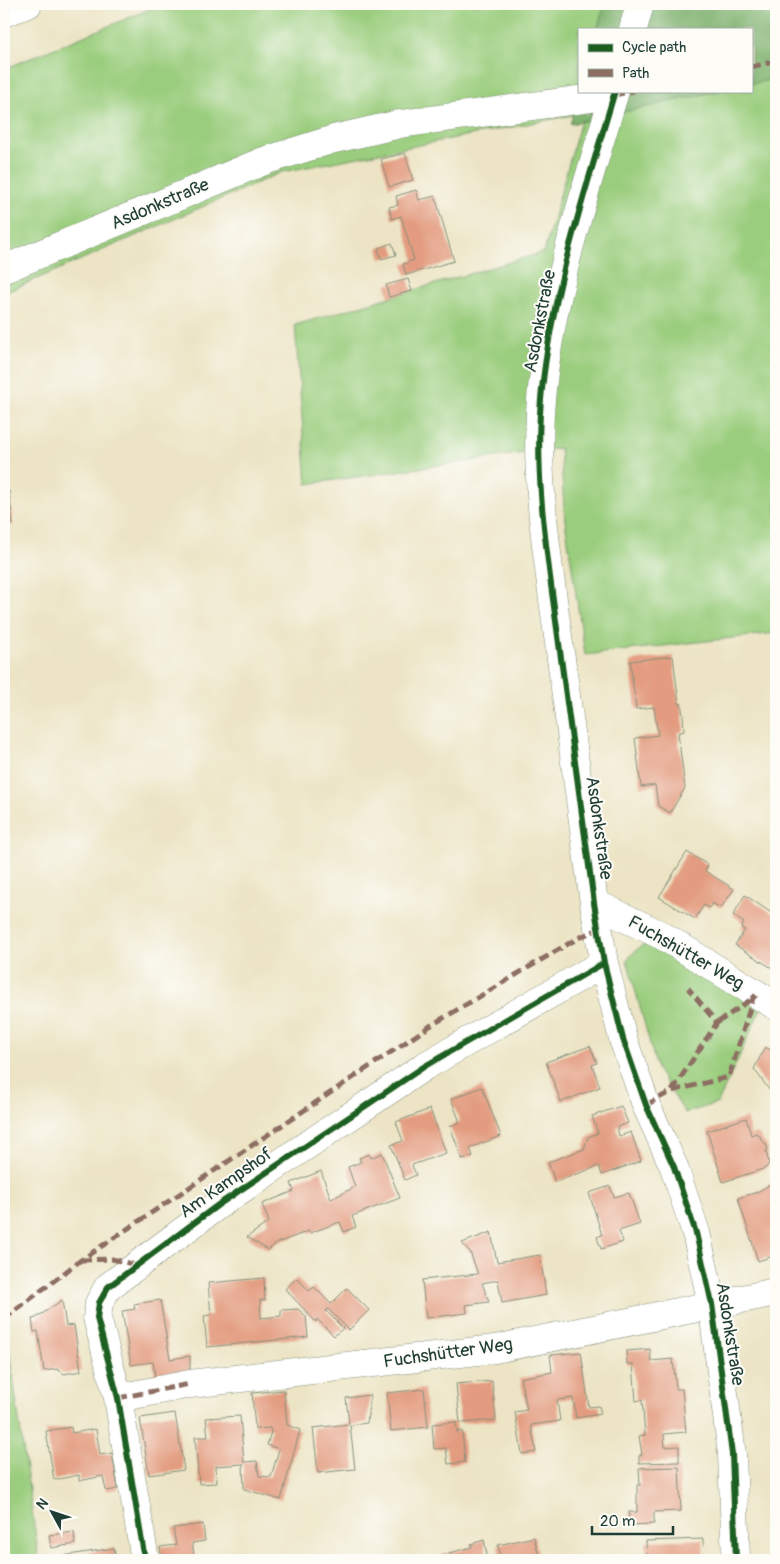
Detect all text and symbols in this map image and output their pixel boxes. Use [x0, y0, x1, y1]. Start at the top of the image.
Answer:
legend [578, 28, 752, 92]
text: Cycle path [622, 38, 686, 57]
text: Path [622, 64, 649, 83]
street label: Asdonkstraße [108, 173, 213, 235]
street label: Asdonkstraße [519, 268, 561, 374]
street label: Asdonkstraße [580, 775, 618, 881]
street label: Fuchshütter Weg [624, 910, 748, 996]
street label: Am Kampshof [175, 1142, 278, 1224]
street label: Asdonkstraße [710, 1281, 750, 1387]
street label: Fuchshütter Weg [382, 1333, 514, 1373]
north arrow [28, 1486, 78, 1536]
text: N [33, 1495, 52, 1513]
scale bar [592, 1504, 674, 1536]
text: 20 m [600, 1512, 635, 1531]

